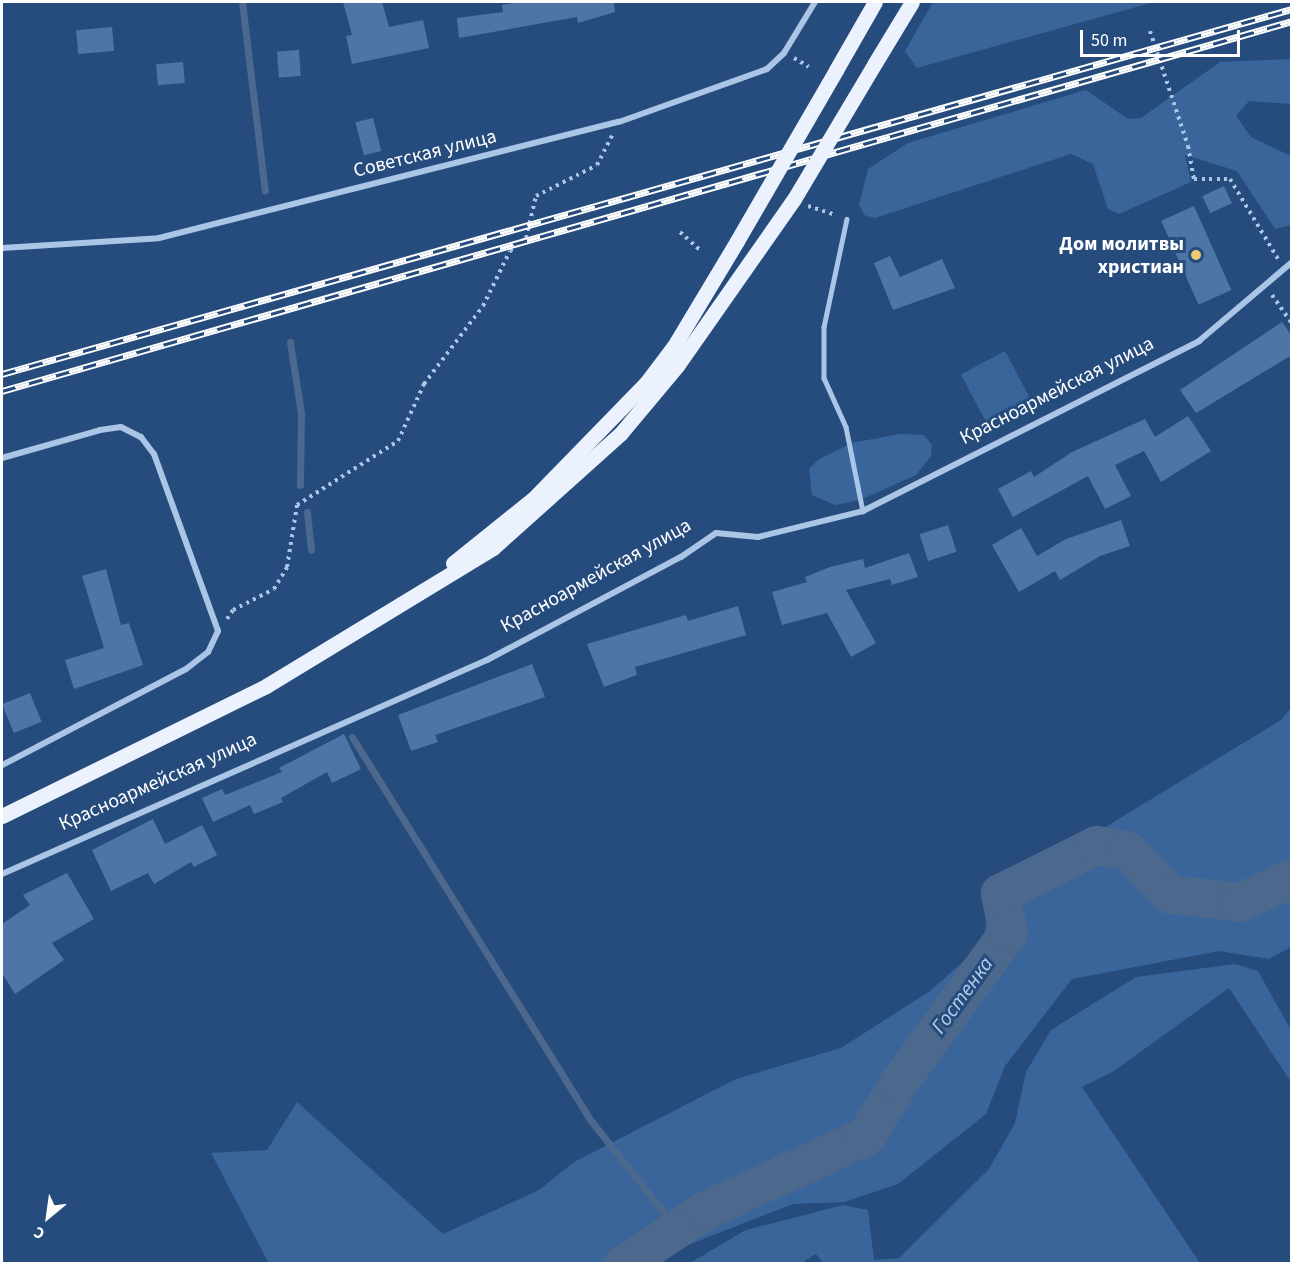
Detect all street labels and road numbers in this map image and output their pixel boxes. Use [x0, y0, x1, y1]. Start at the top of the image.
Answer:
street label: Советская улица [351, 125, 499, 183]
street label: Красноармейская улица [956, 332, 1158, 450]
street label: Красноармейская улица [497, 514, 695, 638]
street label: Красноармейская улица [55, 727, 261, 837]

